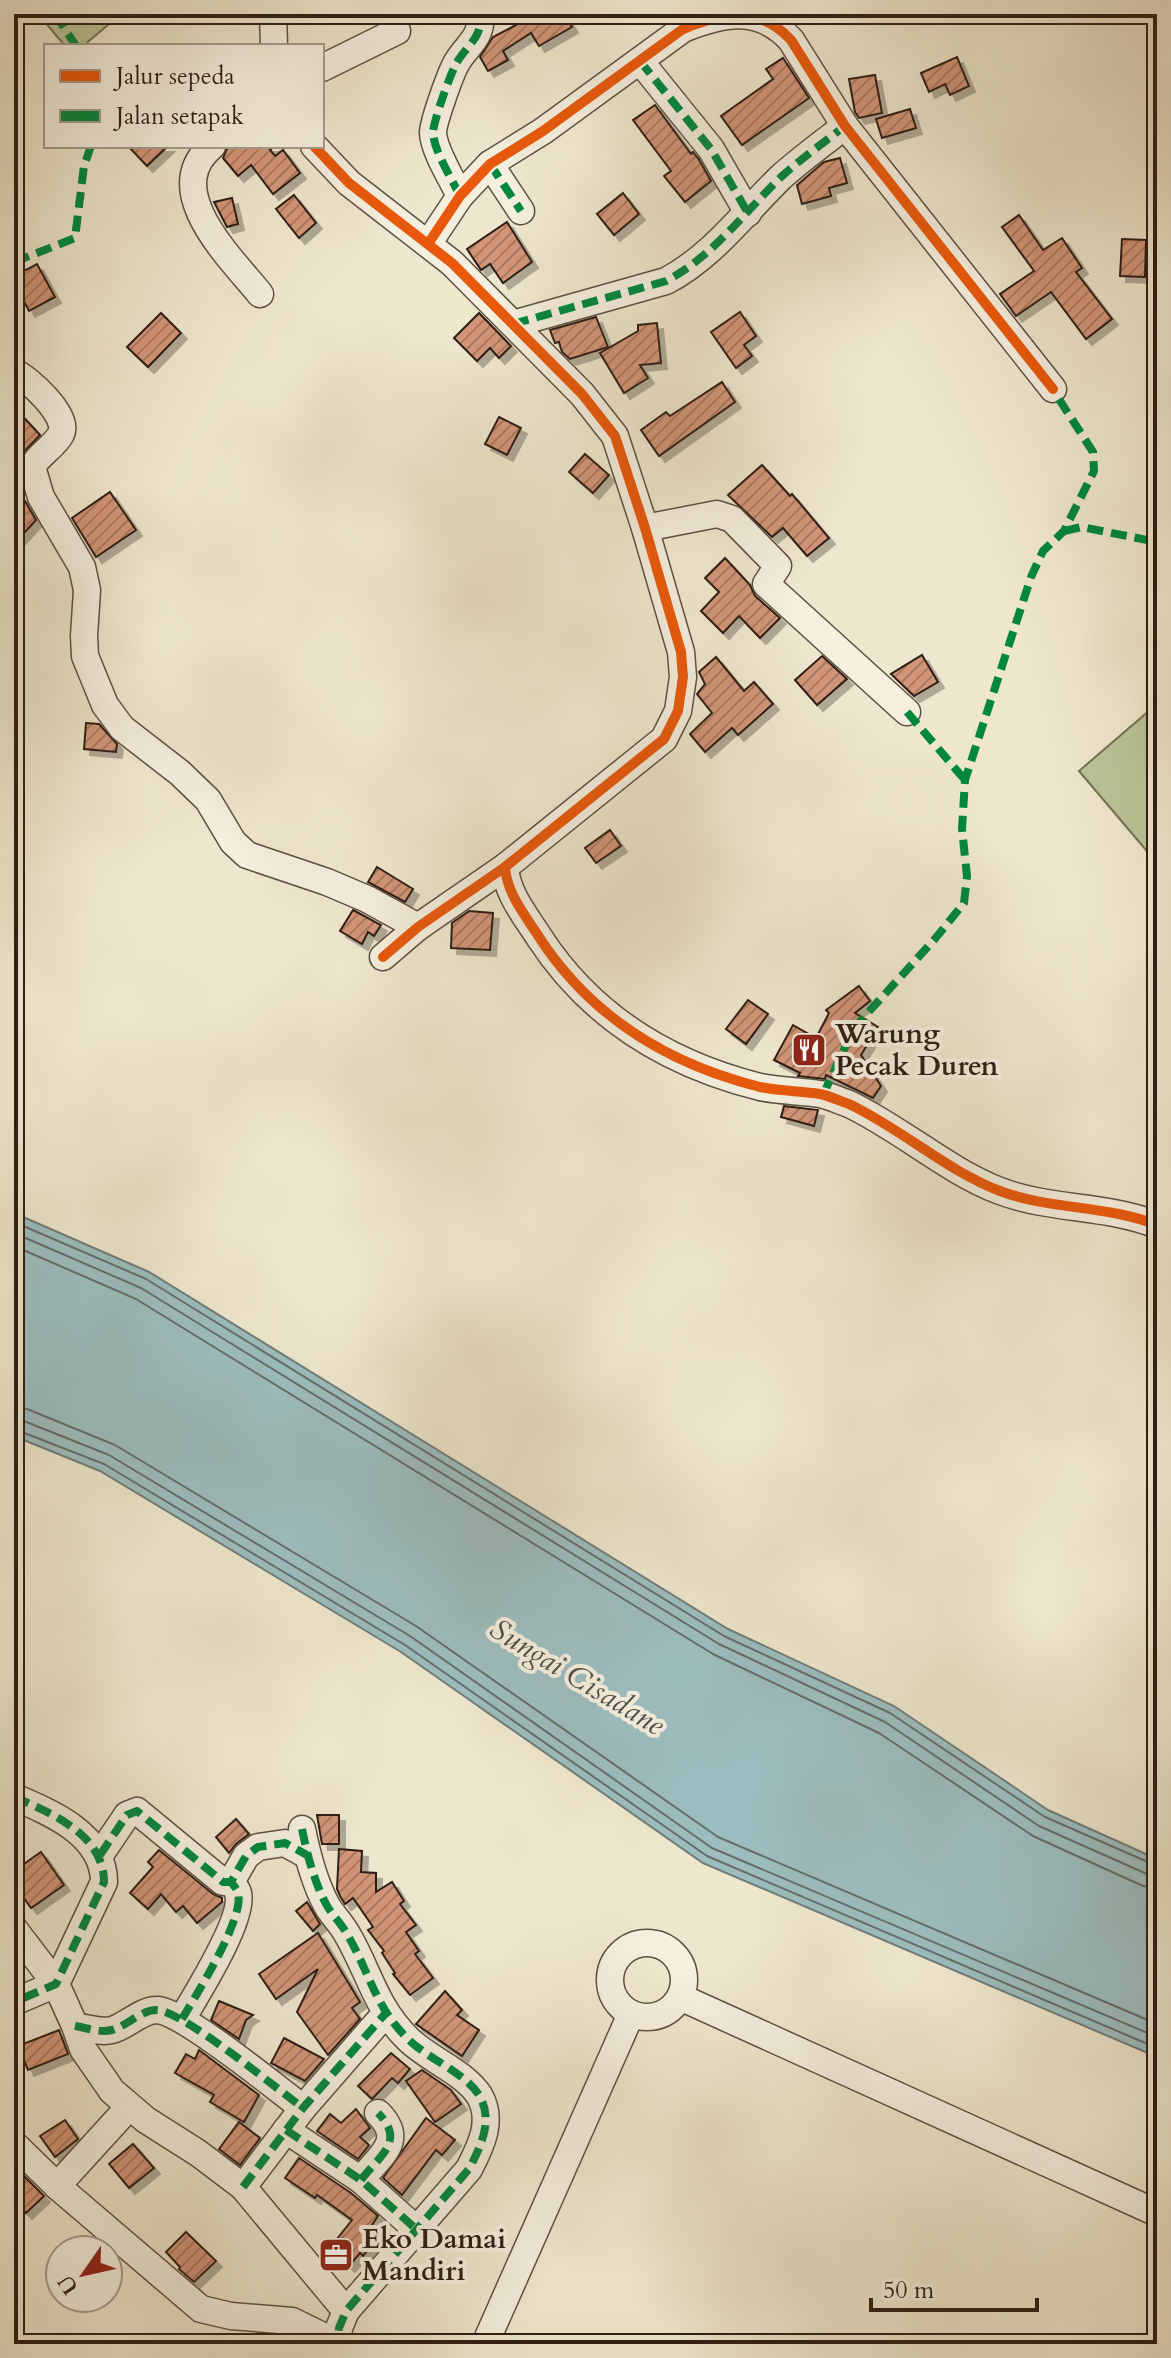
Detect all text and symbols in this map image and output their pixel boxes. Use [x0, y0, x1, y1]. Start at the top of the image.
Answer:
legend [44, 44, 324, 148]
text: Jalur sepeda [113, 60, 235, 93]
text: Jalan setapak [113, 100, 244, 133]
place label: Warung Pecak Duren [834, 1015, 998, 1085]
restaurant icon: Warung Pecak Duren [790, 1031, 828, 1069]
water label: Sungai Cisadane [482, 1609, 672, 1746]
place label: Eko Damai Mandiri [362, 2220, 506, 2290]
north arrow [44, 2234, 124, 2314]
office icon: Eko Damai Mandiri [317, 2236, 355, 2274]
scale bar [871, 2262, 1037, 2312]
text: U [51, 2269, 86, 2300]
text: 50 m [883, 2274, 935, 2307]

